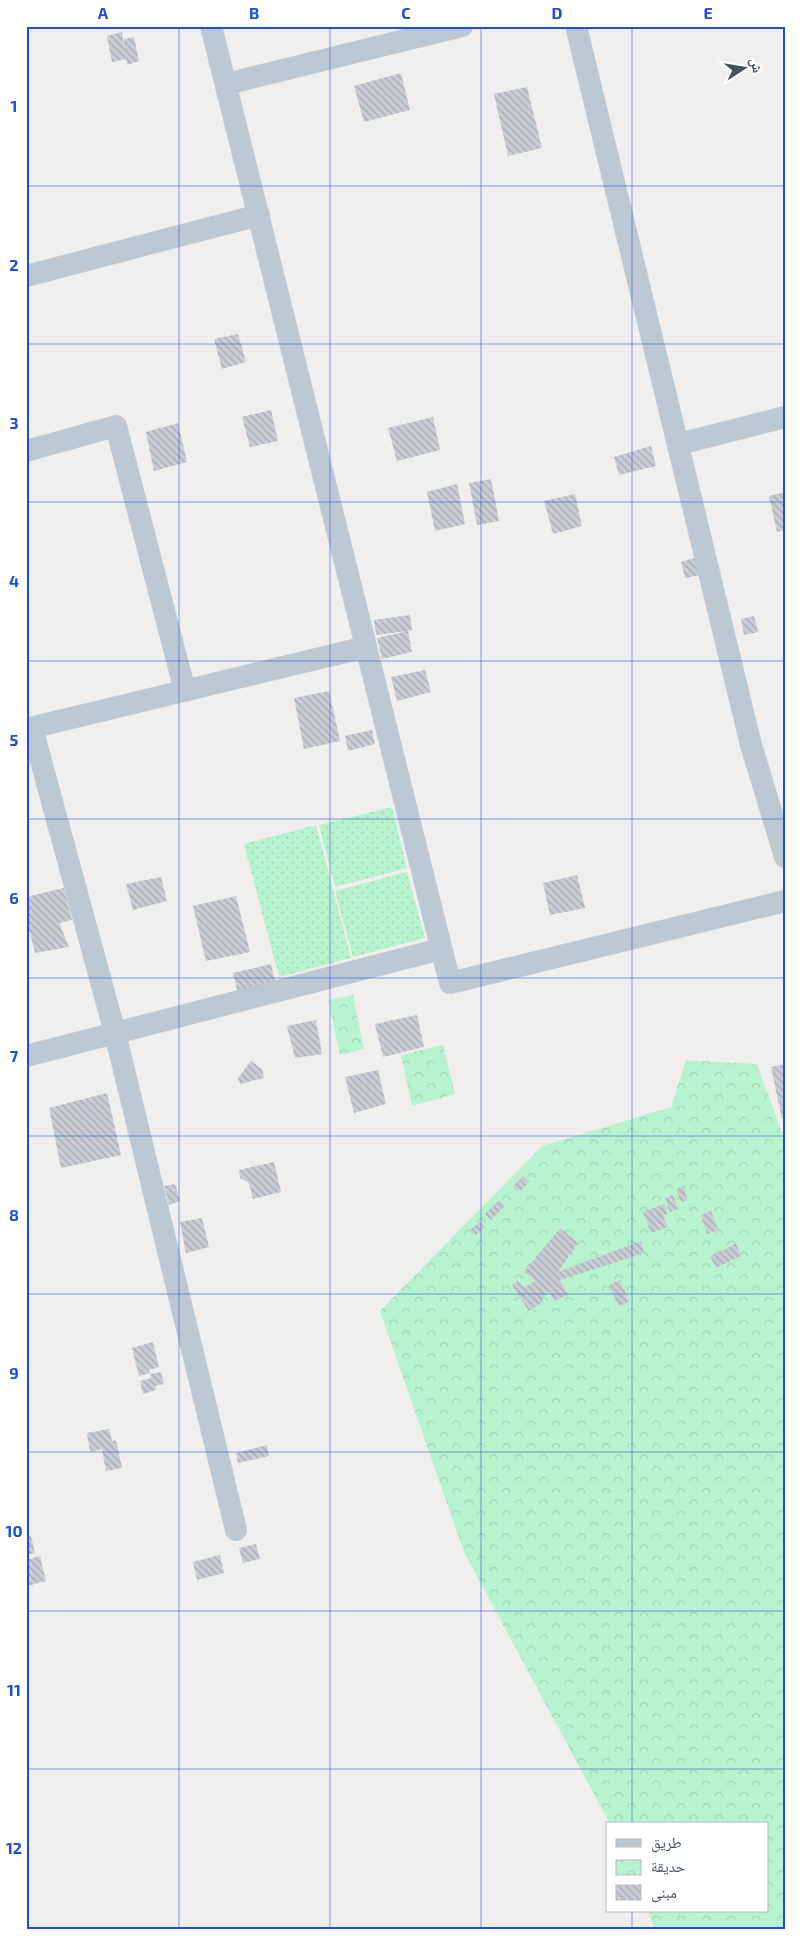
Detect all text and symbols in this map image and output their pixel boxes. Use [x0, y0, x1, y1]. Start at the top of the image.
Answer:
text: A [98, 3, 109, 22]
text: B [249, 3, 259, 22]
text: C [401, 3, 411, 22]
text: D [552, 3, 563, 22]
text: E [703, 3, 713, 22]
north arrow [718, 42, 768, 92]
text: ش [746, 56, 767, 75]
text: 1 [11, 96, 17, 115]
text: 2 [9, 255, 19, 274]
text: 3 [9, 413, 19, 432]
text: 4 [9, 571, 19, 590]
text: 5 [10, 730, 19, 749]
text: 6 [9, 888, 19, 907]
text: 7 [10, 1046, 19, 1065]
text: 8 [9, 1205, 19, 1224]
text: 9 [9, 1363, 19, 1382]
text: 10 [5, 1521, 23, 1540]
text: 11 [7, 1680, 21, 1699]
legend [606, 1822, 768, 1912]
text: طريق [651, 1833, 682, 1853]
text: 12 [6, 1838, 22, 1857]
text: حديقة [651, 1857, 686, 1875]
text: مبنى [651, 1883, 677, 1903]

